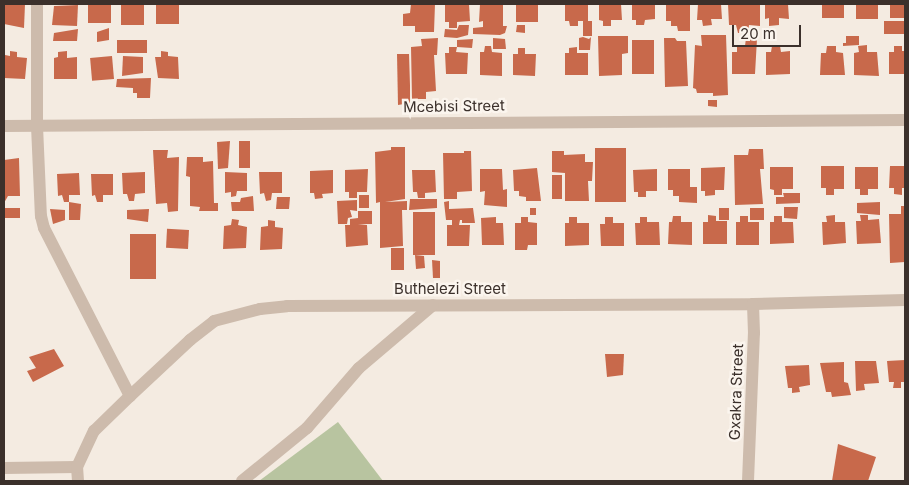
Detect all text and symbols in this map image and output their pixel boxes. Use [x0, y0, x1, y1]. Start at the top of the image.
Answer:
scale bar [734, 15, 803, 47]
text: 20 m [740, 24, 776, 43]
street label: Mcebisi Street [403, 96, 505, 116]
street label: Buthelezi Street [394, 280, 506, 298]
street label: Gxakra Street [725, 343, 747, 441]

